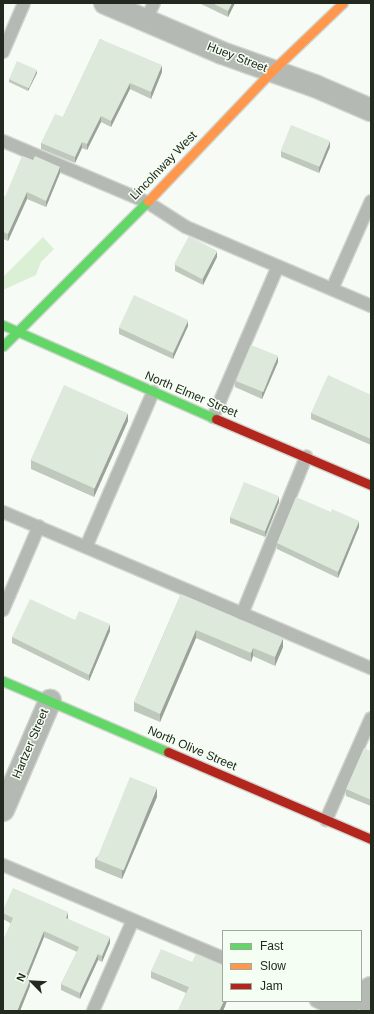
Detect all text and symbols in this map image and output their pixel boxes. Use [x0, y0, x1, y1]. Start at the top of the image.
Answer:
street label: Huey Street [205, 40, 269, 76]
street label: Lincolnway West [128, 129, 200, 203]
street label: North Elmer Street [142, 369, 240, 421]
street label: Hartzer Street [10, 707, 52, 781]
street label: North Olive Street [145, 724, 239, 774]
legend [222, 930, 362, 1002]
text: Fast [260, 939, 283, 953]
text: Slow [260, 959, 286, 973]
north arrow [12, 962, 52, 1002]
text: N [14, 971, 28, 983]
text: Jam [260, 979, 283, 993]

